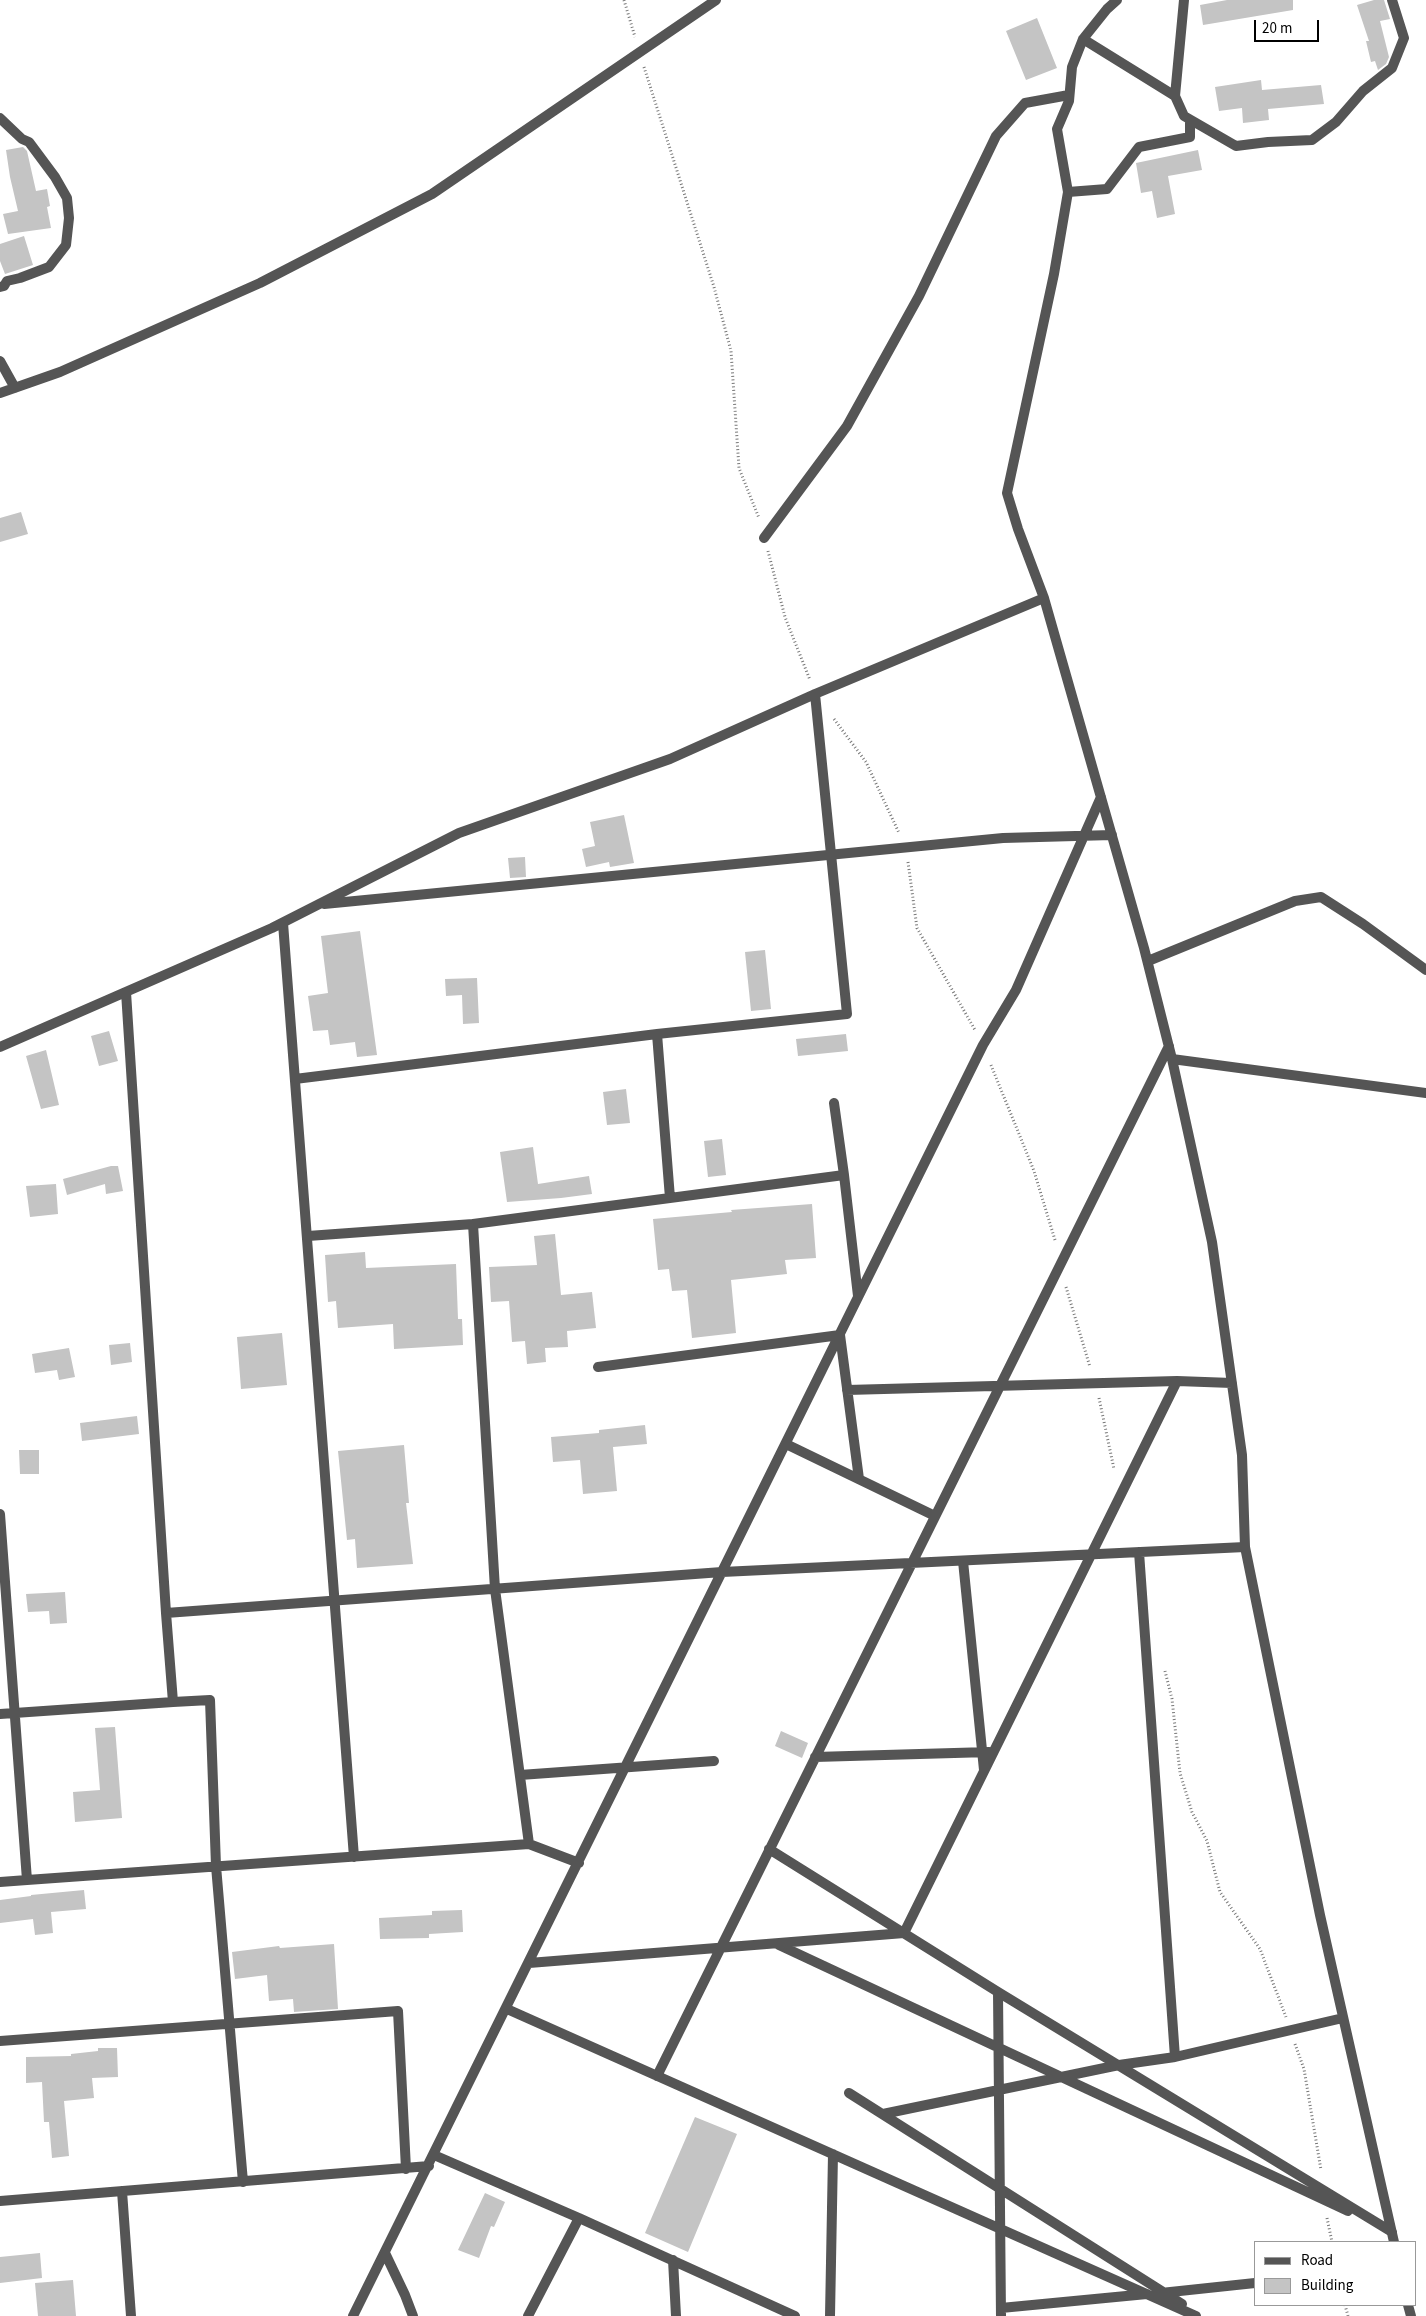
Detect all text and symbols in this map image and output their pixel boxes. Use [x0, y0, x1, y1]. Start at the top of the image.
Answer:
scale bar [1256, 10, 1321, 42]
text: 20 m [1262, 18, 1292, 39]
legend [1254, 2241, 1416, 2306]
text: Road [1301, 2250, 1333, 2271]
text: Building [1301, 2275, 1353, 2296]

